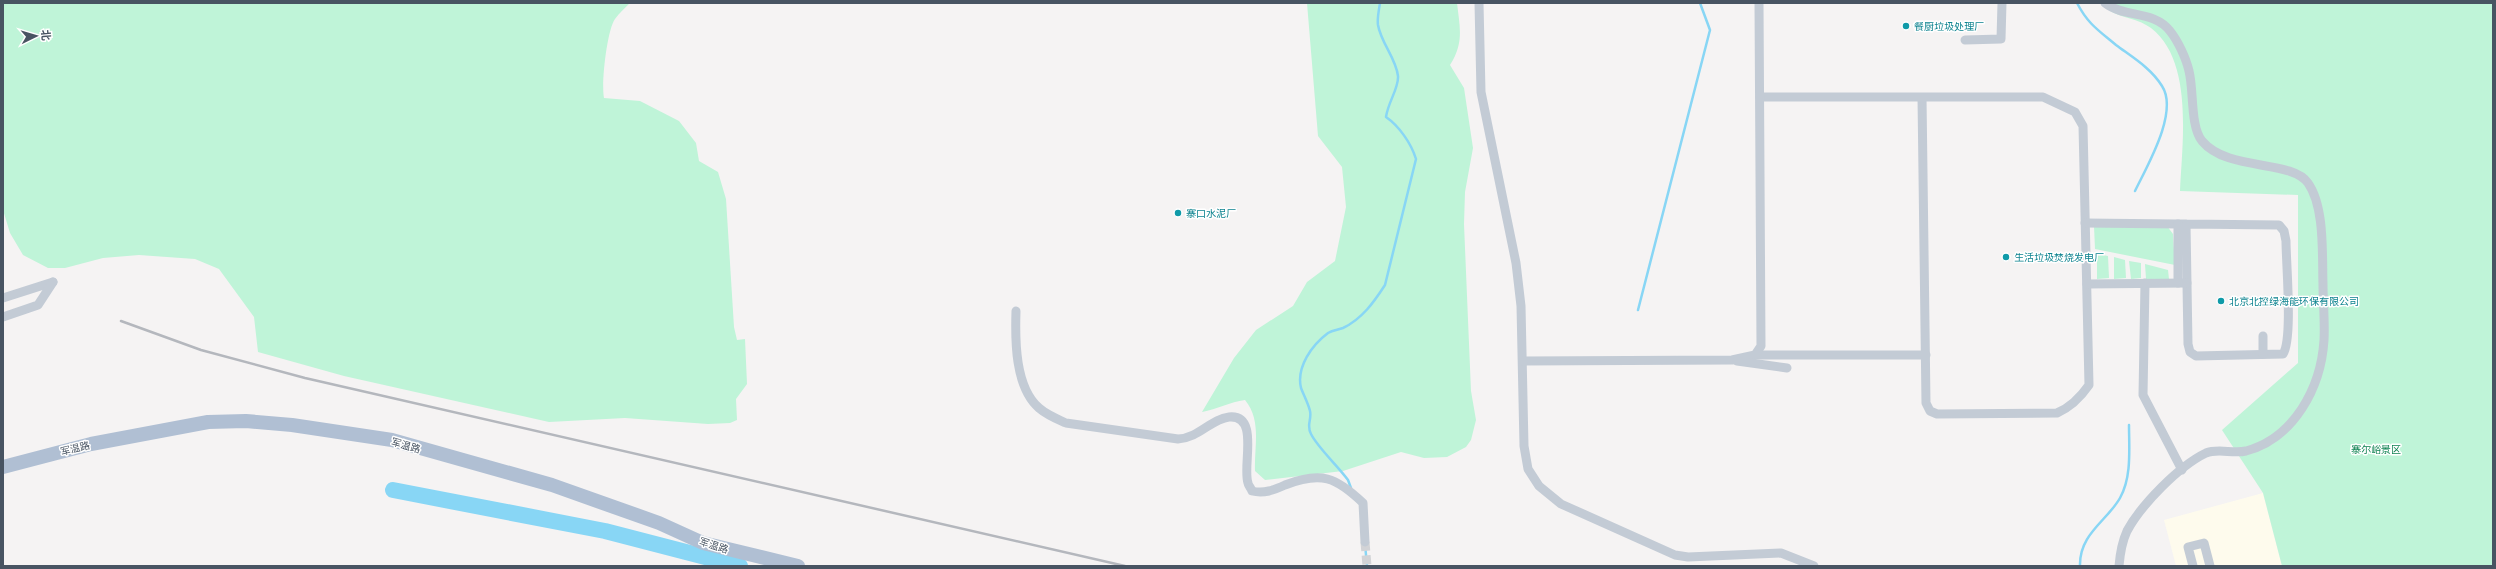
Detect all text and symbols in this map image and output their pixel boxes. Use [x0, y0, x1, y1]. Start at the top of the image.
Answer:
north arrow [16, 16, 56, 56]
place label: 餐厨垃圾处理厂 [1914, 20, 1984, 33]
marker: 餐厨垃圾处理厂 [1901, 21, 1911, 31]
text: 北 [39, 29, 52, 41]
place label: 寨口水泥厂 [1186, 207, 1236, 220]
marker: 寨口水泥厂 [1173, 208, 1183, 218]
place label: 生活垃圾焚烧发电厂 [2014, 251, 2104, 264]
marker: 生活垃圾焚烧发电厂 [2001, 252, 2011, 262]
place label: 北京北控绿海能环保有限公司 [2229, 295, 2359, 308]
marker: 北京北控绿海能环保有限公司 [2216, 296, 2226, 306]
street label: 军温路 [390, 435, 422, 456]
street label: 军温路 [59, 439, 91, 458]
park label: 寨尔峪景区 [2351, 443, 2401, 456]
street label: 军温路 [698, 535, 730, 556]

